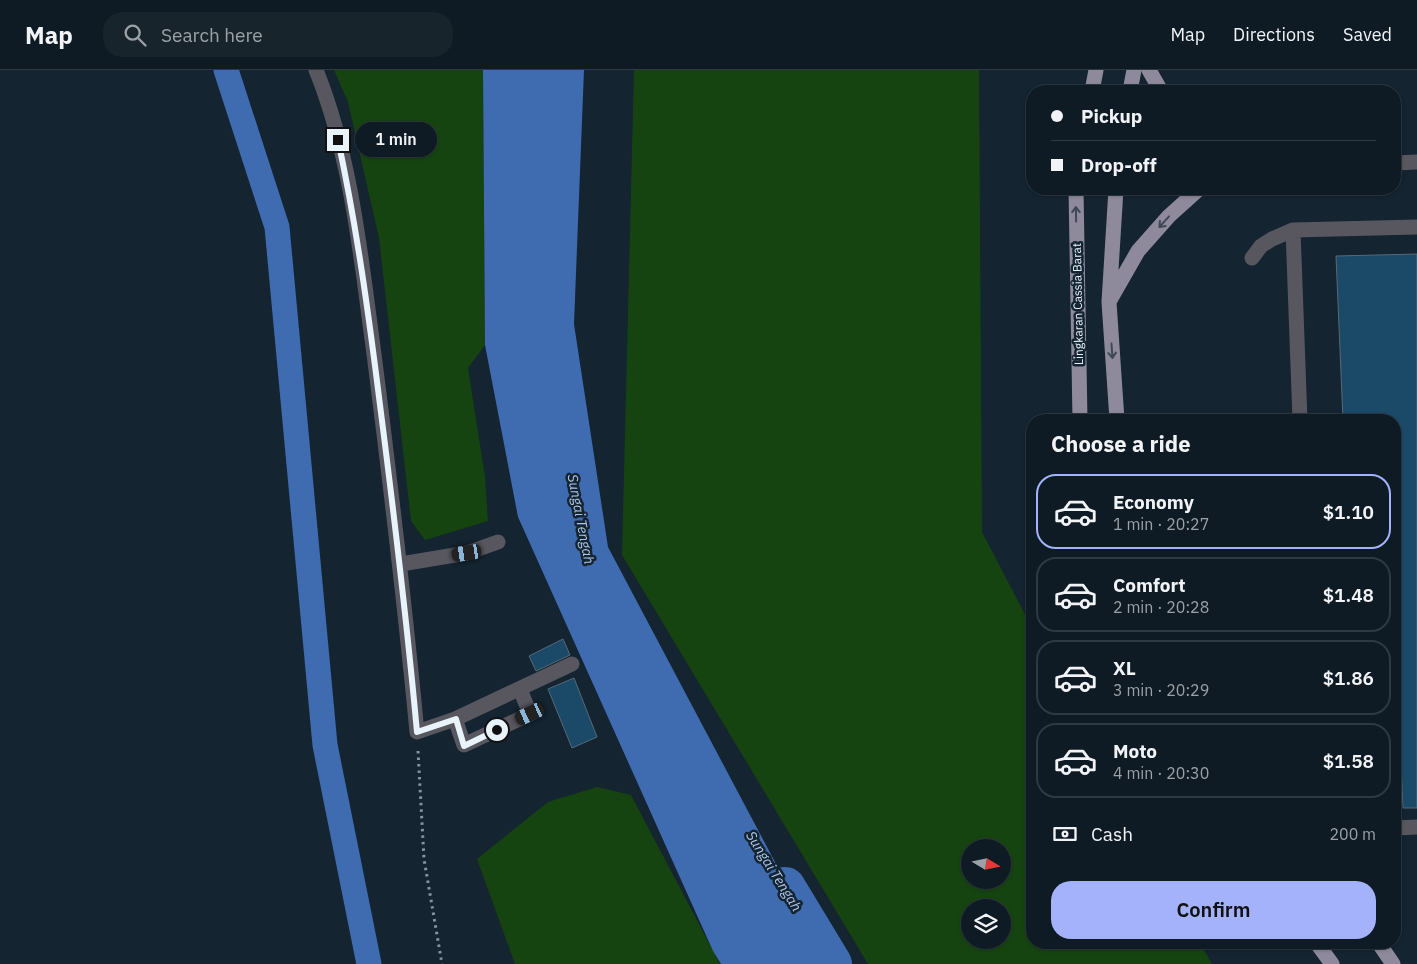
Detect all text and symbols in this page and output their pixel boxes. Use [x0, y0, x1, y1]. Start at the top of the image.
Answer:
search box [103, 12, 453, 57]
text: Map [25, 19, 73, 51]
icon: search [121, 21, 149, 49]
text: Search here [161, 23, 263, 47]
text: Map [1170, 23, 1205, 46]
text: Directions [1233, 23, 1315, 46]
text: Saved [1343, 23, 1392, 46]
text: Pickup [1081, 104, 1142, 128]
callout: 1 min [356, 122, 438, 158]
route end [327, 129, 349, 151]
text: 1 min [375, 129, 417, 149]
text: Drop-off [1081, 153, 1157, 177]
one-way arrow [1072, 206, 1081, 222]
one-way arrow [1158, 216, 1170, 229]
street label: Lingkaran Cassia Barat [1069, 243, 1086, 365]
one-way arrow [1107, 343, 1117, 359]
text: Choose a ride [1051, 429, 1191, 458]
water label: Sungai Tengah [563, 472, 599, 566]
icon: car [1053, 489, 1098, 534]
text: Economy [1113, 490, 1194, 514]
text: $1.10 [1323, 500, 1374, 524]
text: 1 min · 20:27 [1113, 514, 1209, 534]
car [451, 543, 482, 563]
icon: car [1053, 572, 1098, 617]
text: Comfort [1113, 573, 1186, 597]
text: $1.48 [1323, 583, 1374, 607]
text: 2 min · 20:28 [1113, 597, 1209, 617]
icon: car [1053, 655, 1098, 700]
text: XL [1113, 656, 1136, 680]
text: $1.86 [1323, 666, 1374, 690]
text: 3 min · 20:29 [1113, 680, 1209, 700]
car [513, 701, 546, 727]
route start [486, 719, 508, 741]
icon: car [1053, 738, 1098, 783]
text: Moto [1113, 739, 1157, 763]
text: $1.58 [1323, 749, 1374, 773]
text: 4 min · 20:30 [1113, 763, 1209, 783]
icon: cash [1051, 820, 1079, 848]
text: Cash [1091, 822, 1133, 846]
text: 200 m [1329, 824, 1376, 844]
water label: Sungai Tengah [742, 828, 806, 915]
north arrow [961, 839, 1011, 889]
map controls [961, 839, 1011, 949]
button: Confirm [1051, 881, 1376, 939]
button: layers [961, 899, 1011, 949]

